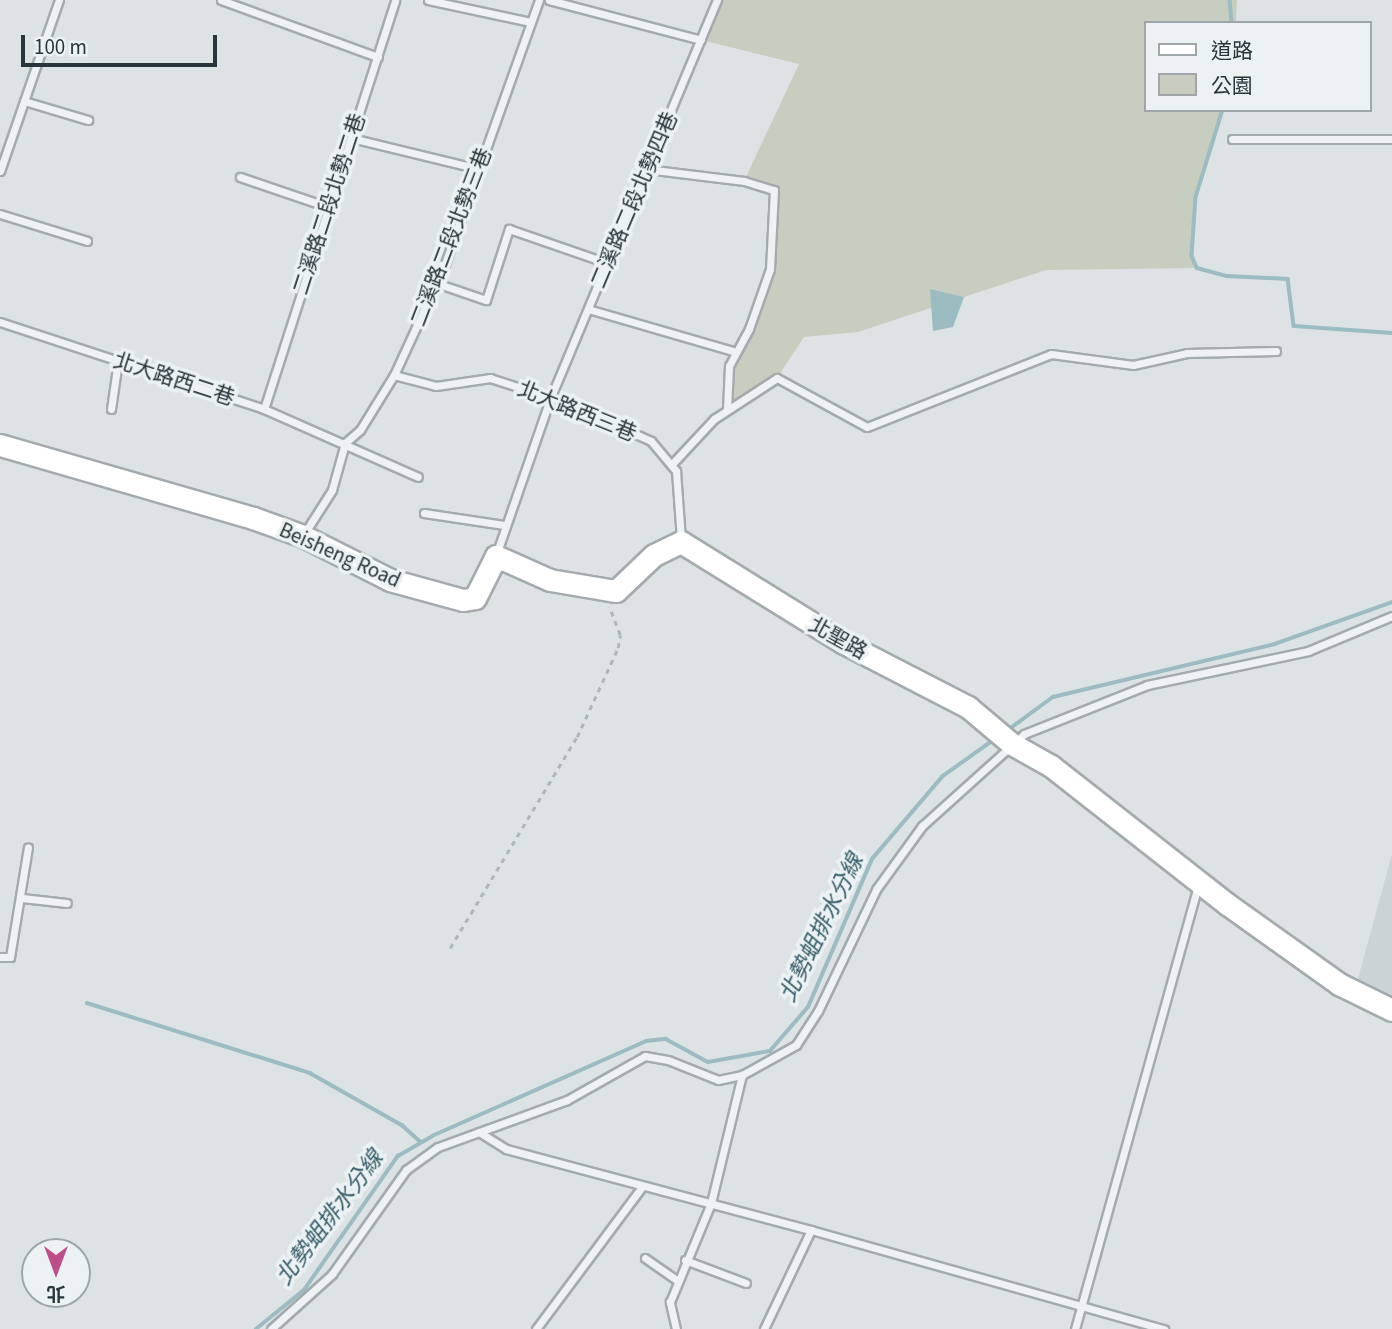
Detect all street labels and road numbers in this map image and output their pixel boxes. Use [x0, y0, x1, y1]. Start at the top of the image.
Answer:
street label: 二溪路二段北勢四巷 [585, 108, 683, 292]
street label: 二溪路二段北勢二巷 [288, 110, 370, 298]
street label: 二溪路二段北勢三巷 [405, 144, 497, 330]
street label: 北大路西二巷 [110, 348, 238, 410]
street label: 北大路西三巷 [514, 376, 640, 446]
street label: Beisheng Road [276, 517, 404, 593]
street label: 北聖路 [804, 612, 872, 664]

